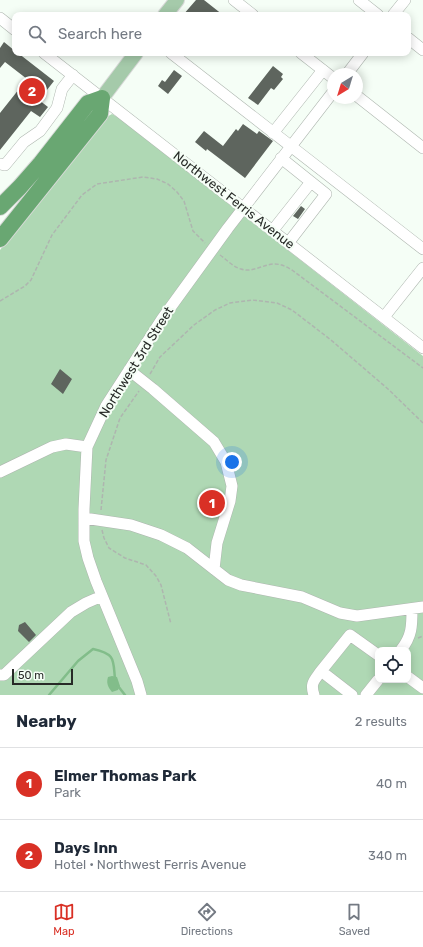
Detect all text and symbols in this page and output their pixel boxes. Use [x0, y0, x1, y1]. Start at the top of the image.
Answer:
search box [12, 12, 411, 56]
icon: search [26, 23, 48, 45]
text: Search here [58, 25, 142, 43]
north arrow [327, 68, 363, 104]
pin: 2 [19, 76, 45, 106]
street label: Northwest Ferris Avenue [170, 148, 298, 252]
street label: Northwest 3rd Street [96, 304, 176, 420]
your location [222, 452, 242, 472]
pin: 1 [199, 488, 225, 518]
map controls [375, 647, 411, 683]
button: locate [375, 647, 411, 683]
scale bar [12, 667, 73, 686]
text: 50 m [18, 669, 44, 682]
text: Nearby [16, 711, 77, 731]
text: 2 results [355, 714, 407, 729]
text: Elmer Thomas Park [54, 767, 197, 785]
text: 1 [26, 776, 32, 791]
text: 40 m [376, 776, 407, 791]
text: Park [54, 785, 81, 800]
text: Days Inn [54, 839, 118, 857]
text: 2 [25, 848, 33, 863]
text: 340 m [368, 848, 407, 863]
text: Hotel · Northwest Ferris Avenue [54, 857, 246, 872]
tab: Map [53, 901, 75, 938]
tab: Directions [181, 901, 233, 938]
tab: Saved [339, 901, 370, 938]

